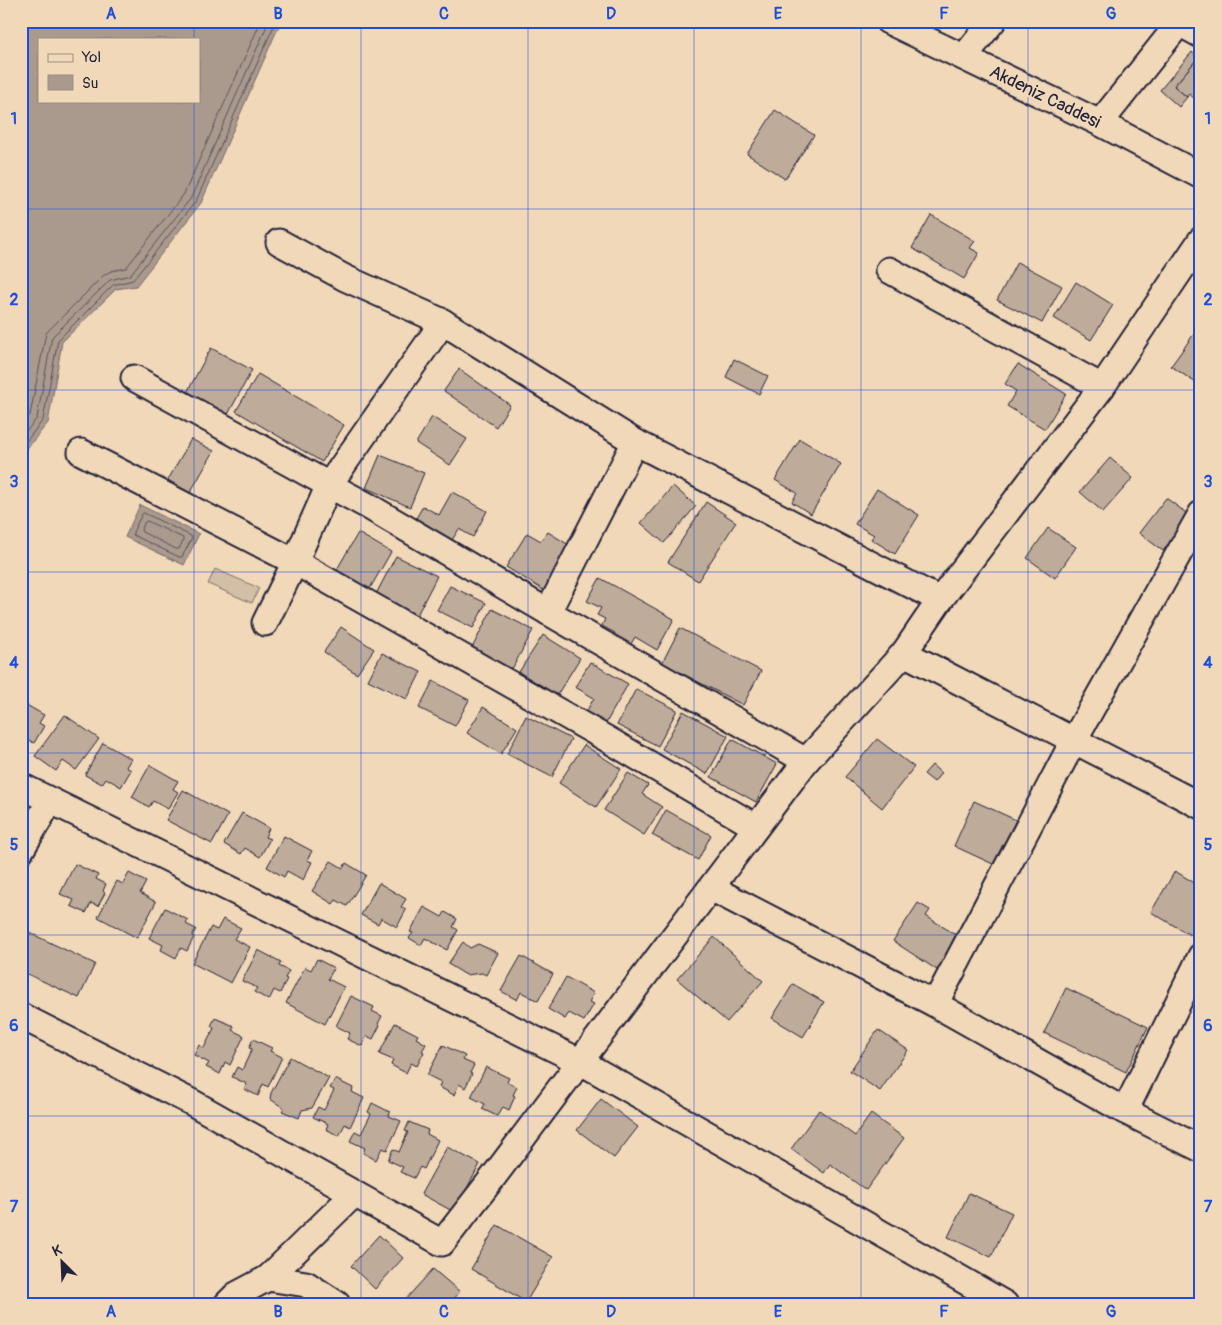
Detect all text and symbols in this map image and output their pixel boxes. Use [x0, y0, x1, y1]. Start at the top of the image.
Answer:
text: A [106, 4, 117, 24]
text: B [273, 4, 283, 24]
text: C [439, 4, 449, 24]
text: D [606, 4, 616, 24]
text: E [774, 4, 783, 24]
text: F [939, 4, 949, 24]
text: G [1106, 4, 1117, 24]
legend [38, 38, 200, 102]
text: Yol [81, 48, 101, 67]
street label: Akdeniz Caddesi [986, 60, 1104, 134]
text: Su [82, 74, 98, 93]
text: 1 [11, 109, 17, 129]
text: 1 [1205, 109, 1211, 129]
text: 2 [10, 290, 19, 310]
text: 2 [1204, 290, 1213, 310]
text: 3 [10, 472, 19, 492]
text: 3 [1204, 472, 1213, 492]
text: 4 [9, 653, 19, 673]
text: 4 [1203, 653, 1213, 673]
text: 5 [10, 835, 19, 855]
text: 5 [1204, 835, 1213, 855]
text: 6 [9, 1016, 19, 1036]
text: 6 [1203, 1016, 1213, 1036]
text: 7 [10, 1197, 19, 1217]
text: 7 [1204, 1197, 1213, 1217]
north arrow [38, 1238, 88, 1288]
text: K [50, 1241, 65, 1260]
text: A [106, 1302, 117, 1322]
text: B [273, 1302, 283, 1322]
text: C [439, 1302, 449, 1322]
text: D [606, 1302, 616, 1322]
text: E [774, 1302, 783, 1322]
text: F [939, 1302, 949, 1322]
text: G [1106, 1302, 1117, 1322]

